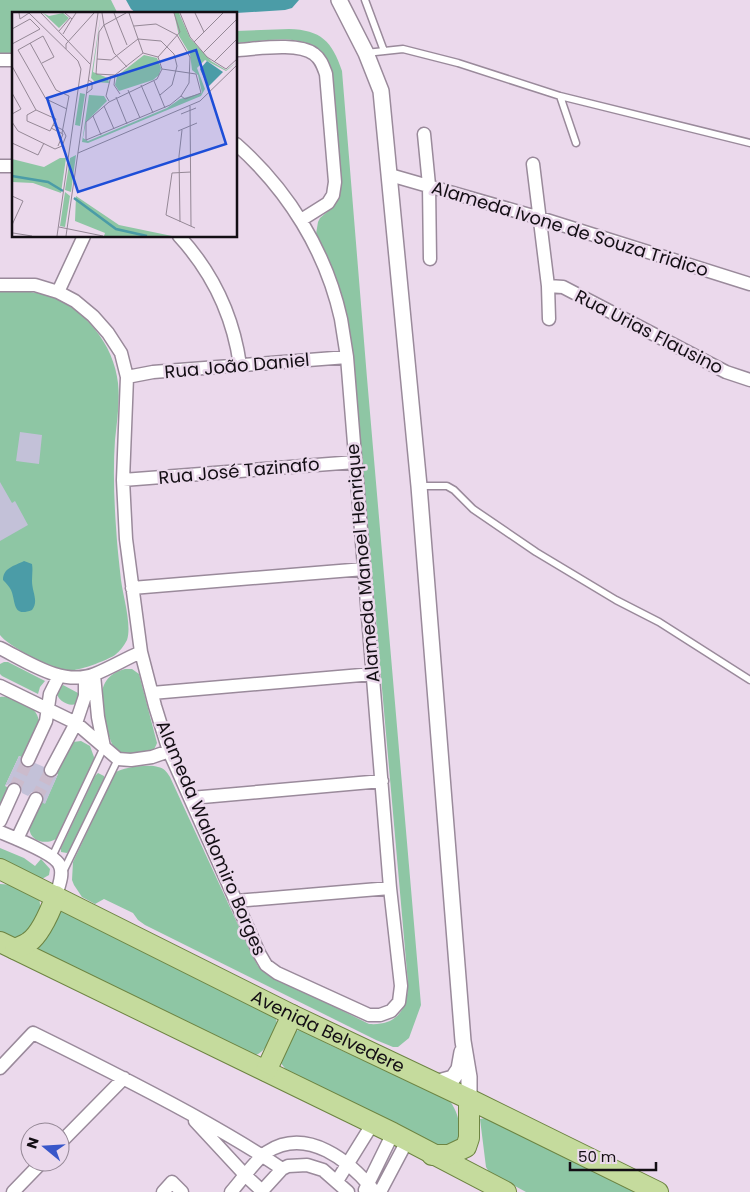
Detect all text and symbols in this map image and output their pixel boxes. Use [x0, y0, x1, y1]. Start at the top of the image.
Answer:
inset map [12, 12, 238, 238]
street label: Alameda Ivone de Souza Tridico [429, 174, 711, 283]
street label: Rua Urias Flausino [571, 283, 728, 380]
street label: Rua João Daniel [163, 347, 310, 384]
street label: Alameda Manoel Henrique [340, 443, 385, 684]
street label: Rua José Tazinafo [157, 451, 320, 490]
street label: Alameda Waldomiro Borges [150, 716, 272, 959]
street label: Avenida Belvedere [247, 984, 409, 1079]
north arrow [20, 1122, 70, 1172]
text: N [21, 1135, 44, 1151]
scale bar [570, 1140, 656, 1172]
text: 50 m [578, 1146, 616, 1167]

